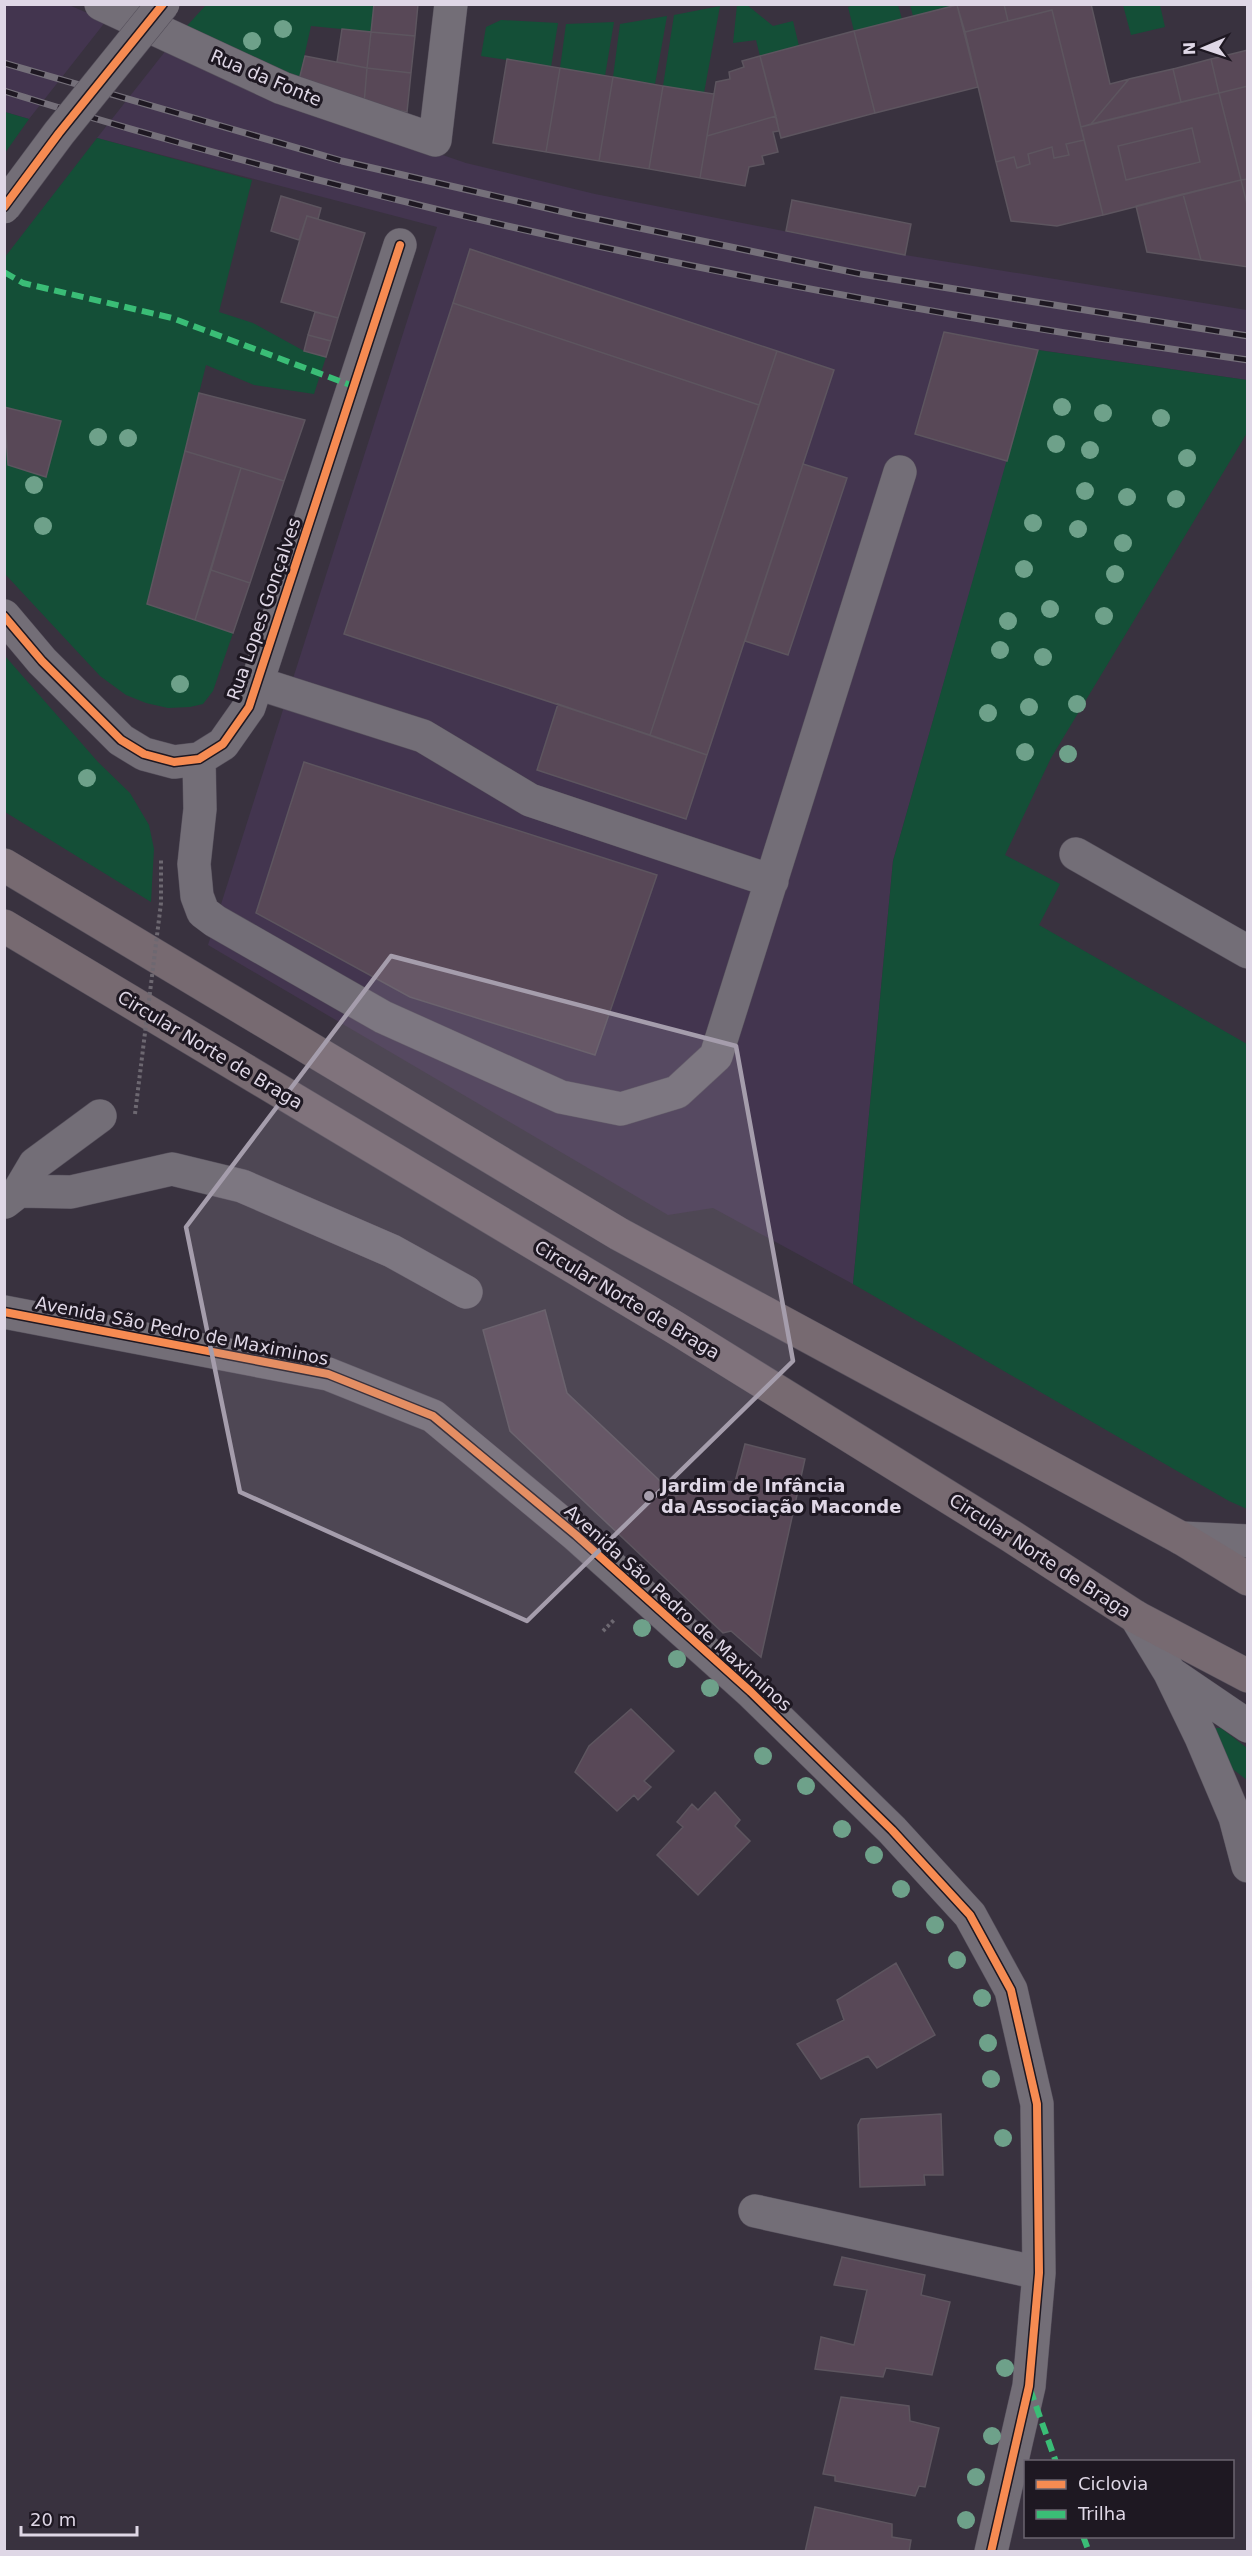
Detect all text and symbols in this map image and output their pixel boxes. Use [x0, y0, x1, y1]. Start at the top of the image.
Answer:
north arrow [1174, 18, 1234, 78]
text: N [1180, 41, 1199, 56]
street label: Rua da Fonte [208, 45, 325, 110]
street label: Rua Lopes Gonçalves [222, 515, 305, 703]
street label: Circular Norte de Braga [114, 986, 307, 1113]
street label: Circular Norte de Braga [531, 1236, 724, 1363]
street label: Avenida São Pedro de Maximinos [34, 1292, 330, 1369]
place label: Jardim de Infância da Associação Maconde [659, 1475, 901, 1517]
marker: Jardim de Infância da Associação Maconde [642, 1489, 656, 1503]
street label: Circular Norte de Braga [946, 1489, 1135, 1622]
street label: Avenida São Pedro de Maximinos [561, 1500, 796, 1715]
legend [1024, 2460, 1234, 2538]
text: Ciclovia [1078, 2473, 1148, 2494]
scale bar [21, 2499, 136, 2537]
text: Trilha [1077, 2503, 1126, 2524]
text: 20 m [30, 2509, 76, 2530]

